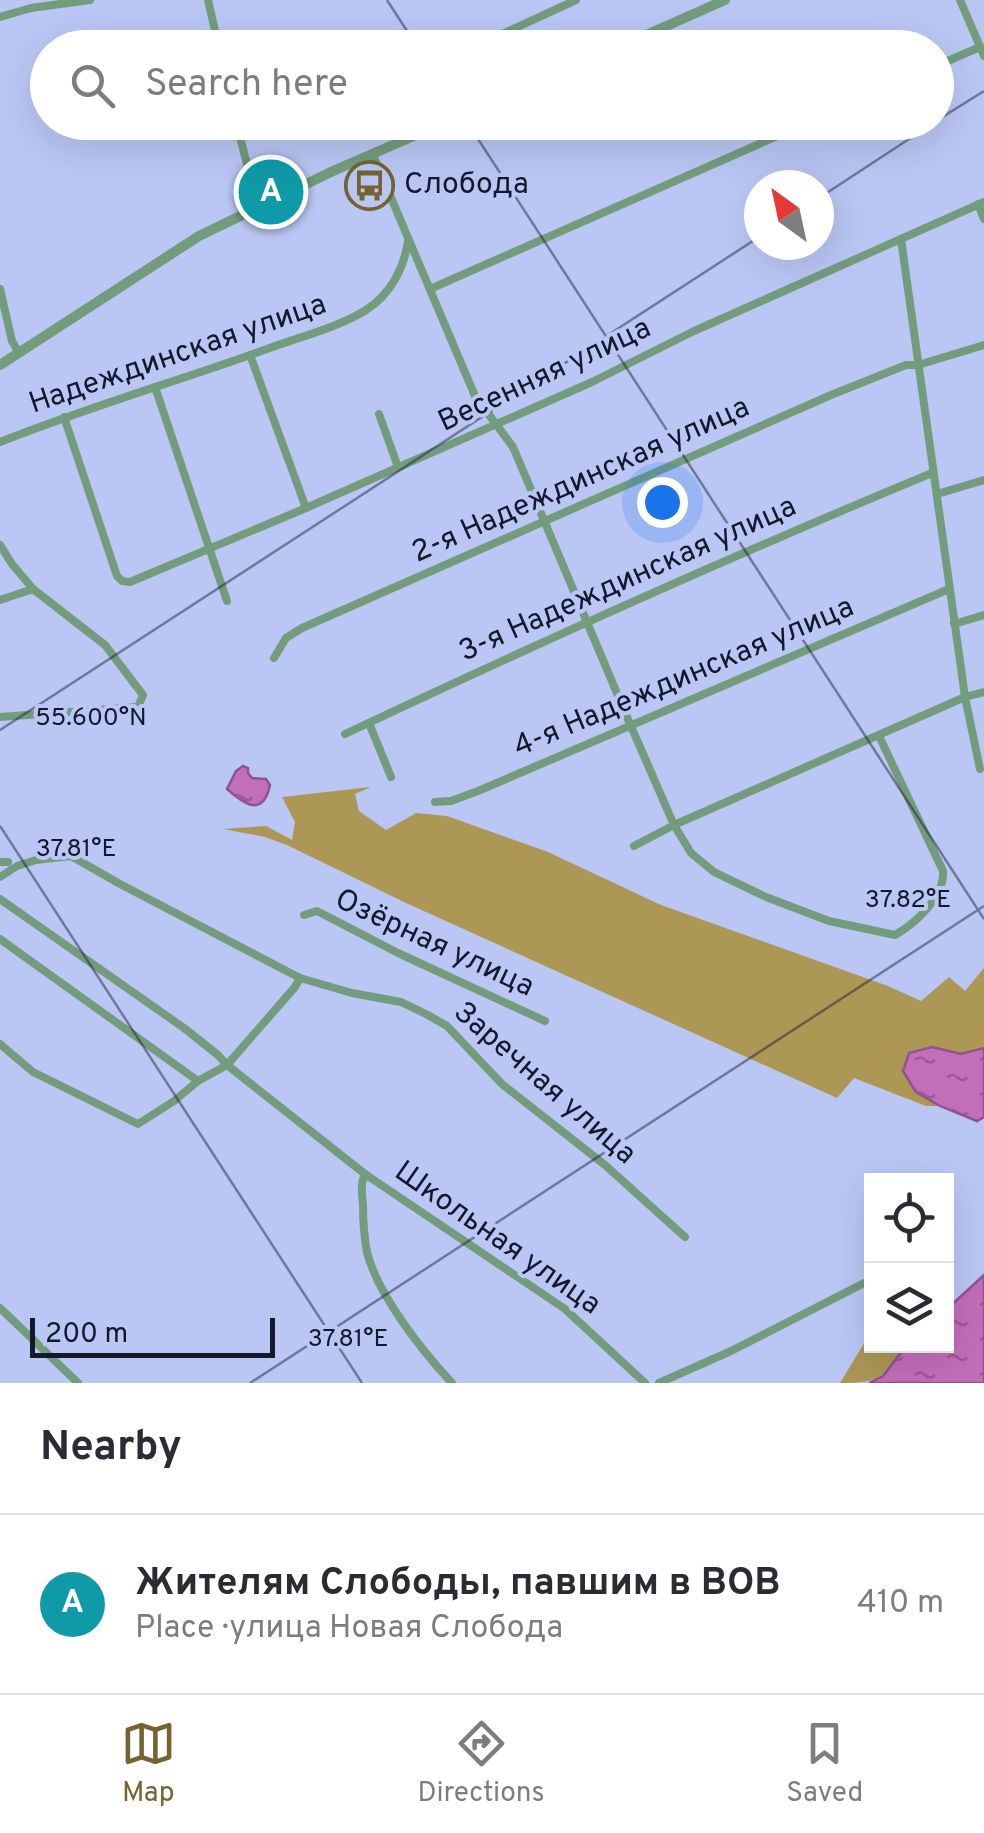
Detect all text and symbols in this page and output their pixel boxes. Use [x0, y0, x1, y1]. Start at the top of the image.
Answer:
search box [30, 30, 954, 140]
icon: search [65, 58, 120, 113]
text: Search here [145, 61, 348, 110]
pin: A [238, 154, 304, 230]
bus stop icon: Слобода [343, 159, 395, 211]
place label: Слобода [404, 167, 529, 204]
north arrow [744, 170, 834, 260]
street label: Надеждинская улица [24, 287, 332, 423]
street label: Весенняя улица [433, 311, 657, 441]
street label: 2-я Надеждинская улица [406, 390, 756, 572]
your location [637, 477, 688, 528]
street label: 3-я Надеждинская улица [454, 489, 802, 671]
street label: 4-я Надеждинская улица [508, 589, 860, 767]
text: 55.600°N [35, 703, 147, 735]
text: 37.81°E [36, 834, 116, 866]
street label: Озёрная улица [329, 882, 539, 1006]
text: 37.82°E [865, 885, 951, 917]
street label: Заречная улица [445, 995, 643, 1173]
street label: Школьная улица [387, 1154, 607, 1324]
map controls [864, 1173, 954, 1353]
button: locate [864, 1173, 954, 1263]
button: layers [864, 1263, 954, 1353]
scale bar [30, 1313, 275, 1358]
text: 200 m [45, 1317, 128, 1353]
text: 37.81°E [308, 1324, 388, 1356]
text: Nearby [40, 1422, 182, 1475]
text: Жителям Слободы, павшим в ВОВ [135, 1560, 780, 1609]
text: A [61, 1584, 84, 1624]
text: 410 m [857, 1584, 944, 1624]
text: Place · улица Новая Слобода [135, 1609, 563, 1649]
tab: Map [121, 1716, 176, 1812]
tab: Directions [417, 1716, 545, 1812]
tab: Saved [786, 1716, 863, 1812]

